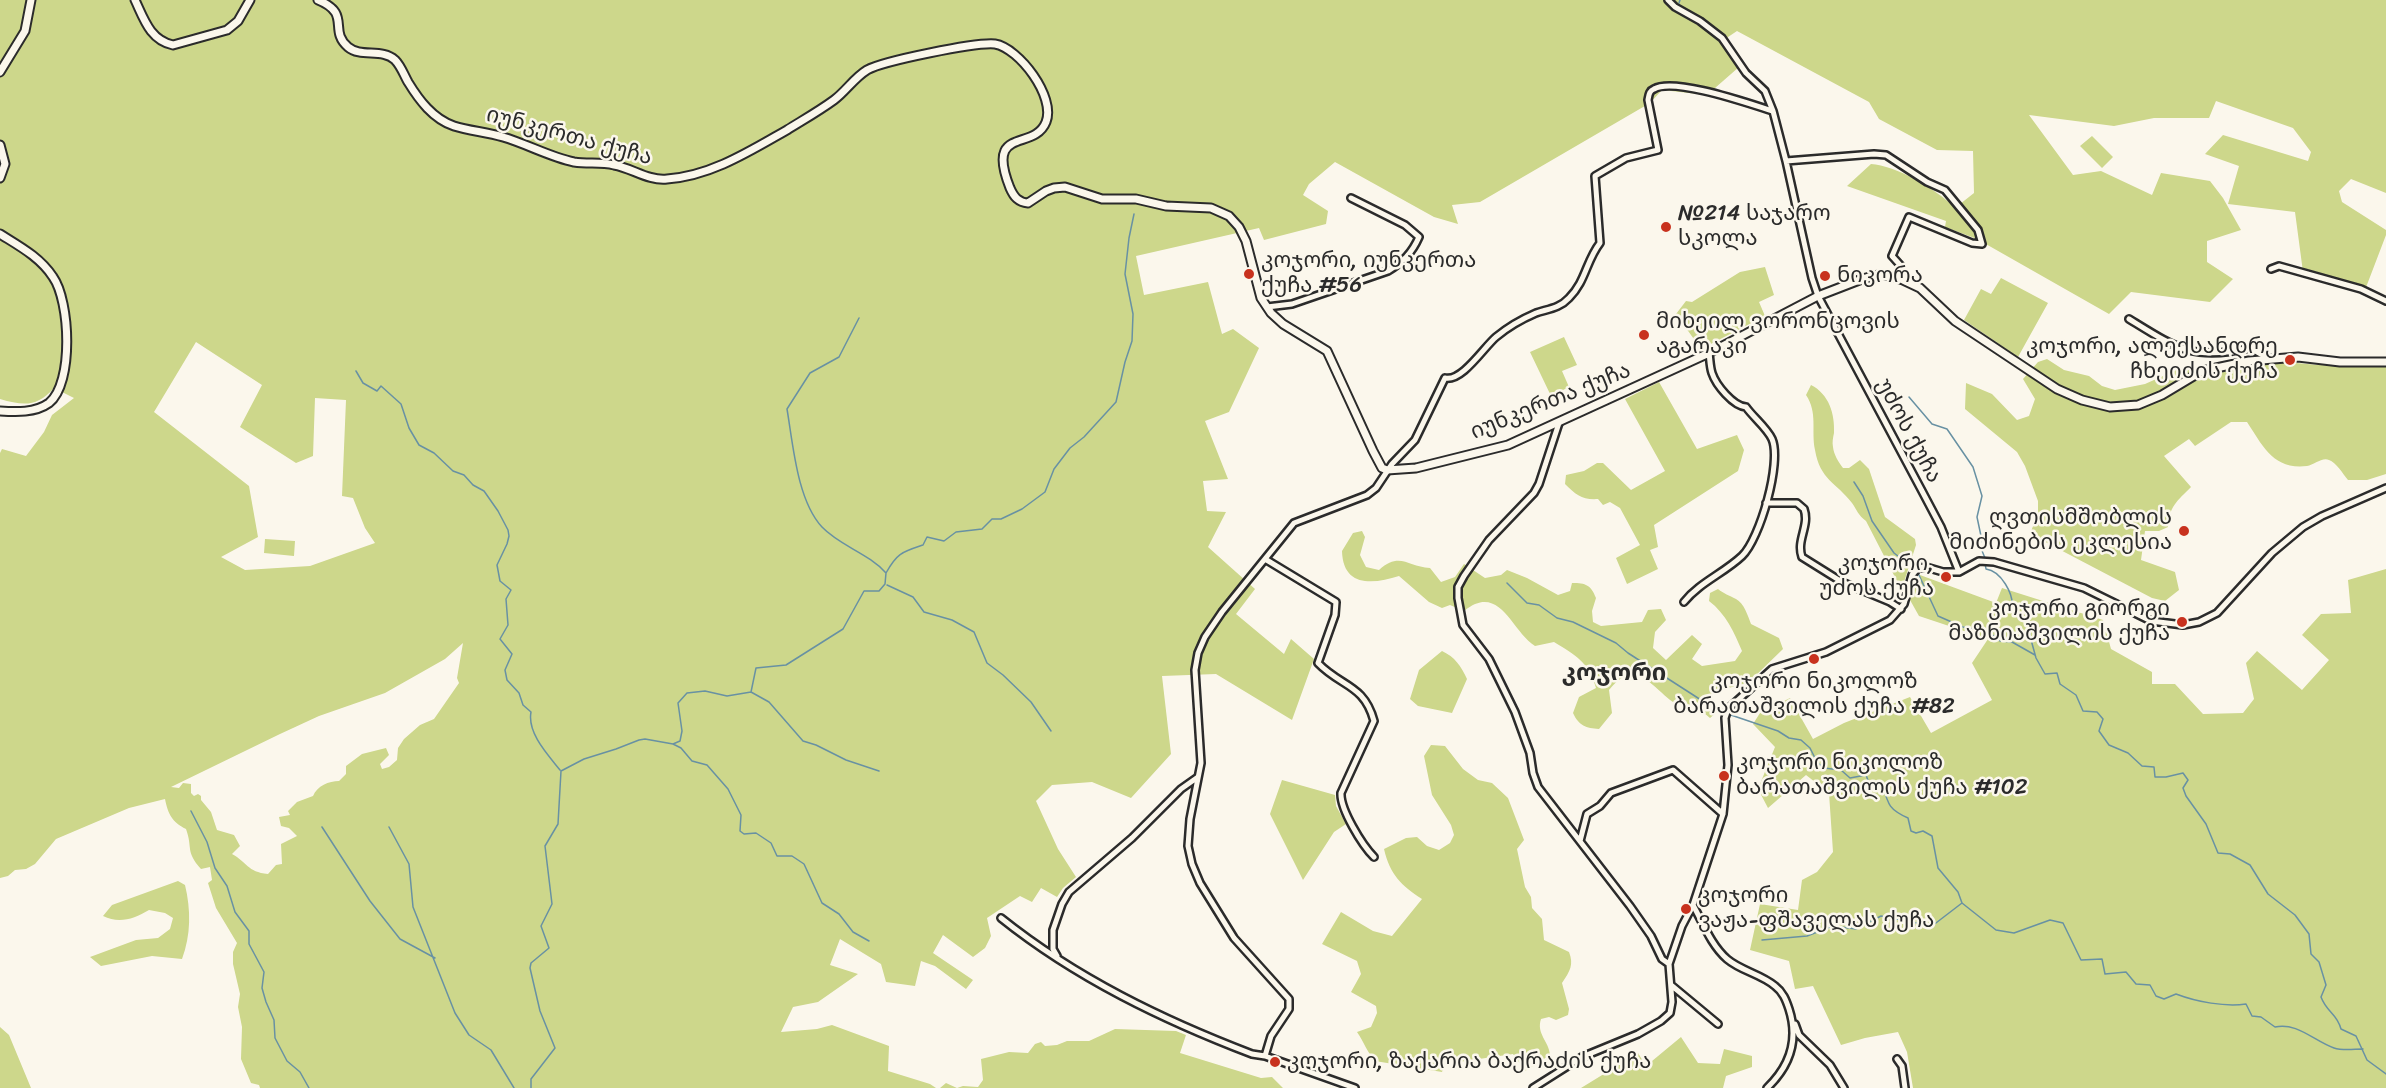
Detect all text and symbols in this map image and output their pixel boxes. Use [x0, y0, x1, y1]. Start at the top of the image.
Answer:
street label: იუნკერთა ქუჩა [483, 102, 655, 172]
place label: №214 საჯარო სკოლა [1678, 201, 1831, 252]
marker: №214 საჯარო სკოლა [1659, 220, 1673, 234]
place label: კოჯორი, იუნკერთა ქუჩა #56 [1261, 248, 1476, 300]
place label: ნიკორა [1837, 263, 1923, 289]
marker: კოჯორი, იუნკერთა ქუჩა #56 [1242, 267, 1256, 281]
marker: ნიკორა [1818, 269, 1832, 283]
place label: მიხეილ ვორონცოვის აგარაკი [1656, 309, 1900, 360]
marker: მიხეილ ვორონცოვის აგარაკი [1637, 328, 1651, 342]
place label: კოჯორი, ალექსანდრე ჩხეიძის ქუჩა [2026, 334, 2278, 386]
marker: კოჯორი, ალექსანდრე ჩხეიძის ქუჩა [2283, 353, 2297, 367]
street label: იუნკერთა ქუჩა [1467, 358, 1635, 446]
street label: უძოს ქუჩა [1869, 374, 1947, 488]
place label: ღვთისმშობლის მიძინების ეკლესია [1949, 505, 2172, 556]
marker: ღვთისმშობლის მიძინების ეკლესია [2177, 524, 2191, 538]
place label: კოჯორი, უძოს ქუჩა [1819, 551, 1934, 602]
marker: კოჯორი, უძოს ქუჩა [1939, 570, 1953, 584]
place label: კოჯორი გიორგი მაზნიაშვილის ქუჩა [1948, 596, 2170, 648]
marker: კოჯორი გიორგი მაზნიაშვილის ქუჩა [2175, 615, 2189, 629]
marker: კოჯორი ნიკოლოზ ბარათაშვილის ქუჩა #82 [1807, 652, 1821, 666]
district label: კოჯორი [1562, 660, 1666, 688]
place label: კოჯორი ნიკოლოზ ბარათაშვილის ქუჩა #82 [1673, 669, 1955, 720]
place label: კოჯორი ნიკოლოზ ბარათაშვილის ქუჩა #102 [1736, 750, 2027, 802]
marker: კოჯორი ნიკოლოზ ბარათაშვილის ქუჩა #102 [1717, 769, 1731, 783]
place label: კოჯორი ვაჟა-ფშაველას ქუჩა [1698, 883, 1934, 934]
marker: კოჯორი ვაჟა-ფშაველას ქუჩა [1679, 902, 1693, 916]
place label: კოჯორი, ზაქარია ბაქრაძის ქუჩა [1287, 1049, 1651, 1075]
marker: კოჯორი, ზაქარია ბაქრაძის ქუჩა [1268, 1055, 1282, 1069]

